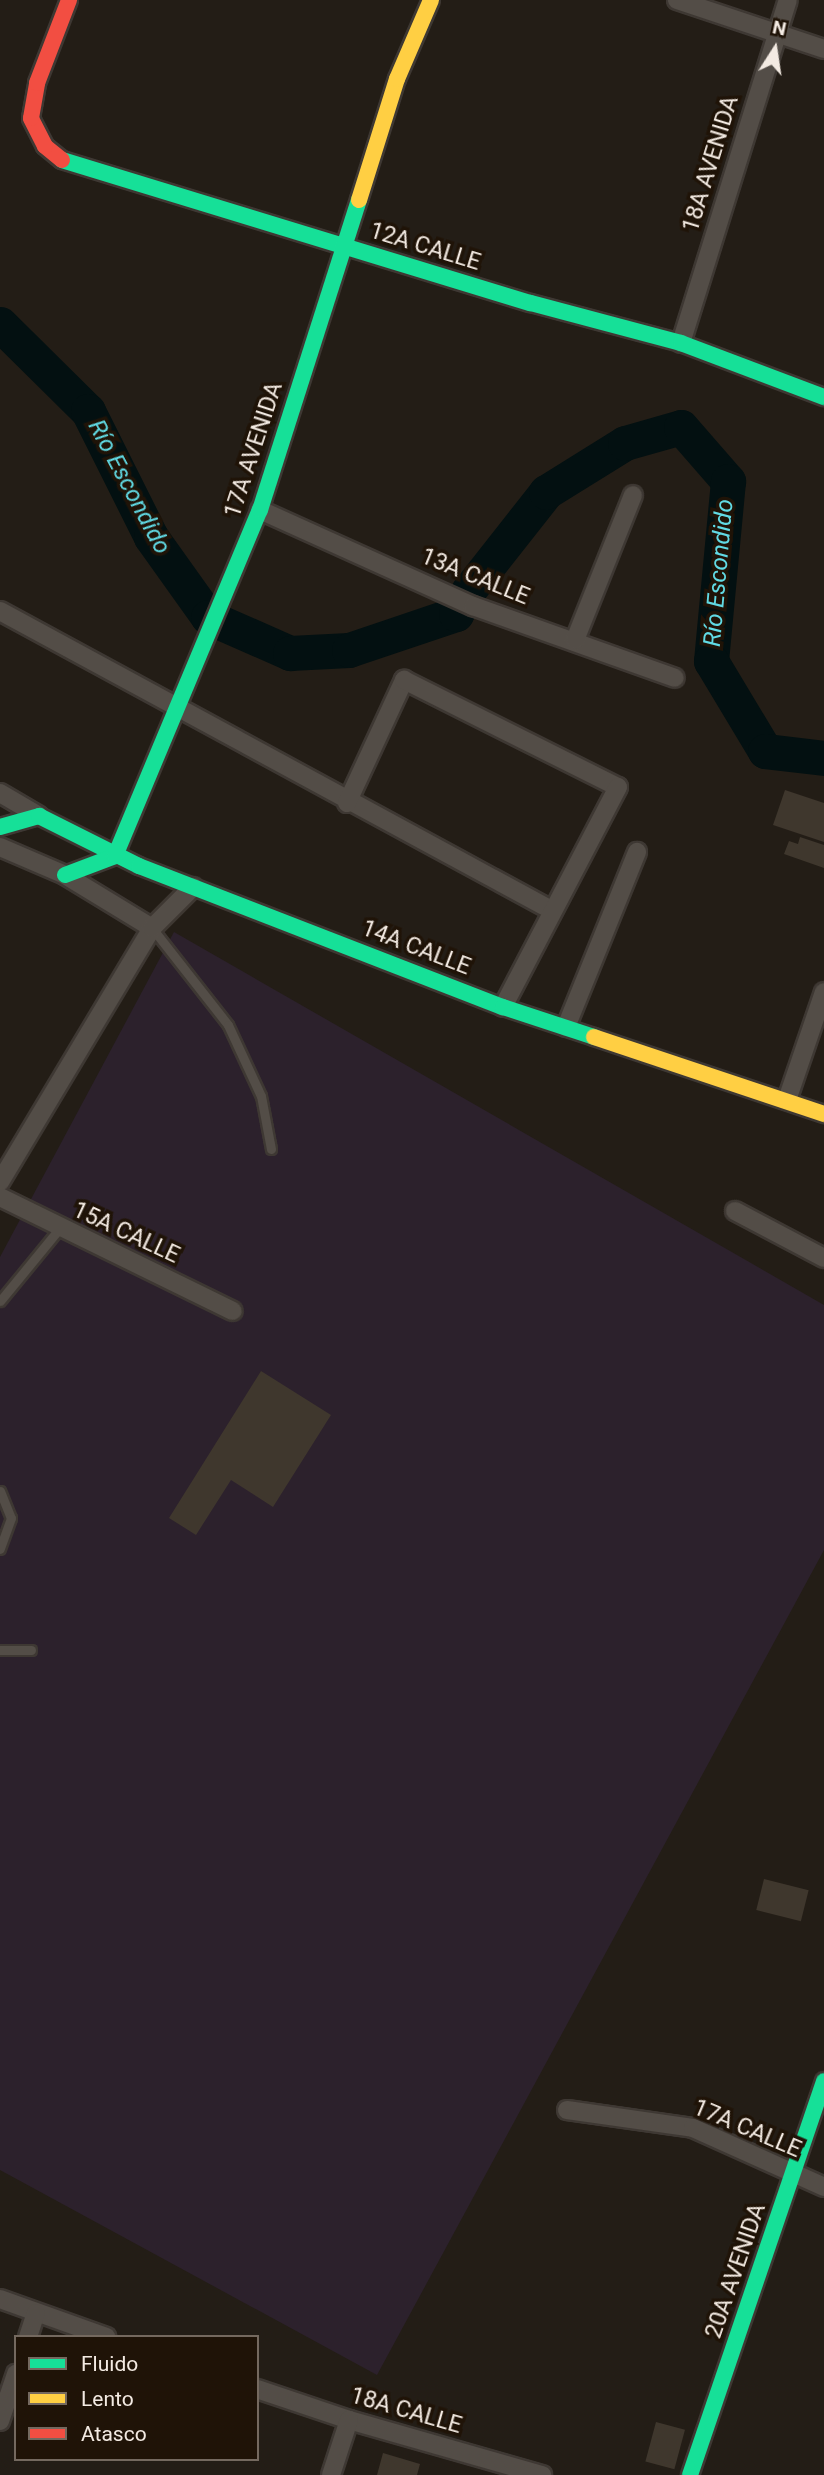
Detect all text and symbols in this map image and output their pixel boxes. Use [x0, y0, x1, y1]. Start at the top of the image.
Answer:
north arrow [740, 14, 810, 84]
text: N [771, 15, 788, 41]
street label: 18A AVENIDA [677, 93, 745, 235]
street label: 12A CALLE [366, 217, 484, 277]
street label: 17A AVENIDA [219, 379, 289, 521]
water label: Río Escondido [82, 415, 176, 559]
water label: Río Escondido [698, 498, 740, 648]
street label: 13A CALLE [417, 543, 533, 611]
street label: 14A CALLE [358, 915, 474, 981]
street label: 15A CALLE [68, 1196, 184, 1270]
street label: 17A CALLE [689, 2094, 805, 2164]
street label: 20A AVENIDA [700, 2200, 772, 2342]
legend [14, 2335, 259, 2461]
text: Fluido [81, 2352, 138, 2376]
street label: 18A CALLE [347, 2382, 465, 2440]
text: Lento [81, 2387, 134, 2411]
text: Atasco [81, 2422, 147, 2446]

